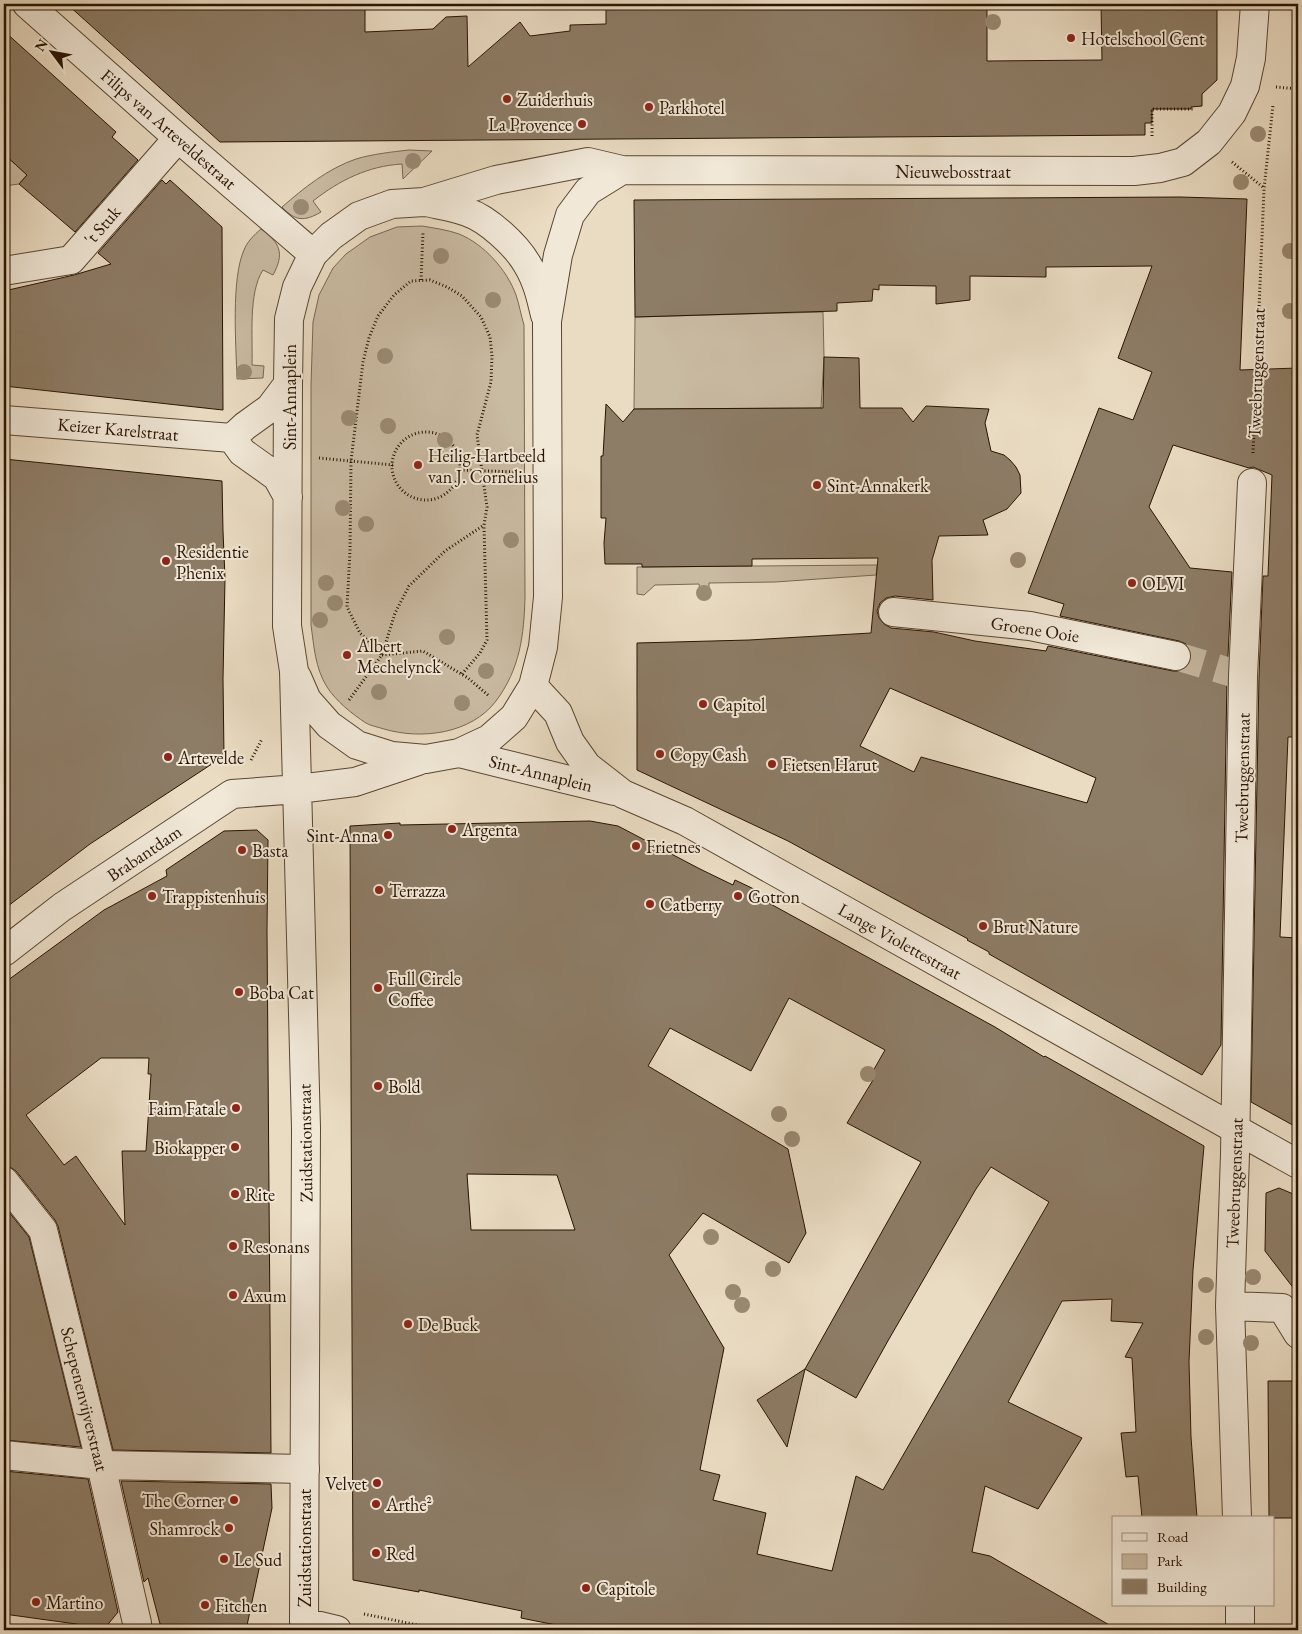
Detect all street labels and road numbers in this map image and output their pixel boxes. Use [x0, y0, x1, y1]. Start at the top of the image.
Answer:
street label: Filips van Arteveldestraat [96, 64, 242, 195]
street label: Nieuwebosstraat [895, 160, 1011, 183]
street label: 't Stuk [79, 200, 126, 249]
street label: Tweebruggenstraat [1242, 307, 1270, 439]
street label: Sint-Annaplein [278, 344, 301, 450]
street label: Keizer Karelstraat [57, 412, 180, 446]
street label: Groene Ooie [989, 611, 1081, 647]
street label: Tweebruggenstraat [1229, 712, 1255, 843]
street label: Sint-Annaplein [487, 749, 596, 797]
street label: Brabantdam [102, 820, 186, 886]
street label: Lange Violettestraat [834, 898, 966, 985]
street label: Zuidstationstraat [292, 1083, 318, 1202]
street label: Tweebruggenstraat [1220, 1117, 1248, 1249]
street label: Schepenenvijverstraat [56, 1324, 114, 1474]
street label: Zuidstationstraat [293, 1488, 316, 1607]

